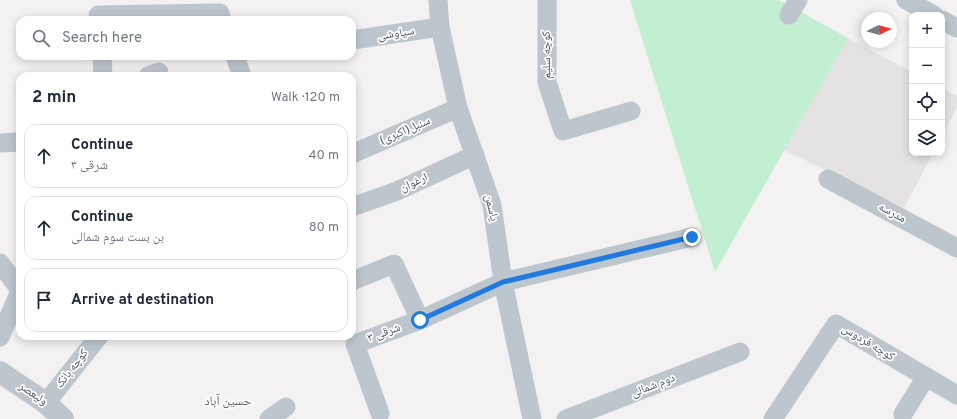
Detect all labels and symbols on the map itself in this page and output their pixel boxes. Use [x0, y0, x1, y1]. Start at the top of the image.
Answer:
north arrow [861, 12, 897, 48]
street label: سیاوشی [376, 23, 416, 45]
street label: کوچه سلیم [539, 31, 555, 79]
street label: سنبل(اکبری) [377, 113, 433, 149]
street label: ارغوان [397, 170, 431, 196]
street label: یاسمن [480, 193, 502, 223]
street label: مدرسه [875, 199, 909, 227]
route end [683, 228, 701, 246]
route start [411, 311, 429, 329]
street label: ۳ شرقی [365, 320, 403, 346]
street label: کوچه فردوس [839, 321, 897, 365]
street label: کوچه بانک [52, 346, 92, 392]
street label: دوم شمالی [629, 370, 677, 402]
street label: ولیعصر [15, 378, 51, 410]
district label: حسین آباد [204, 393, 252, 410]

